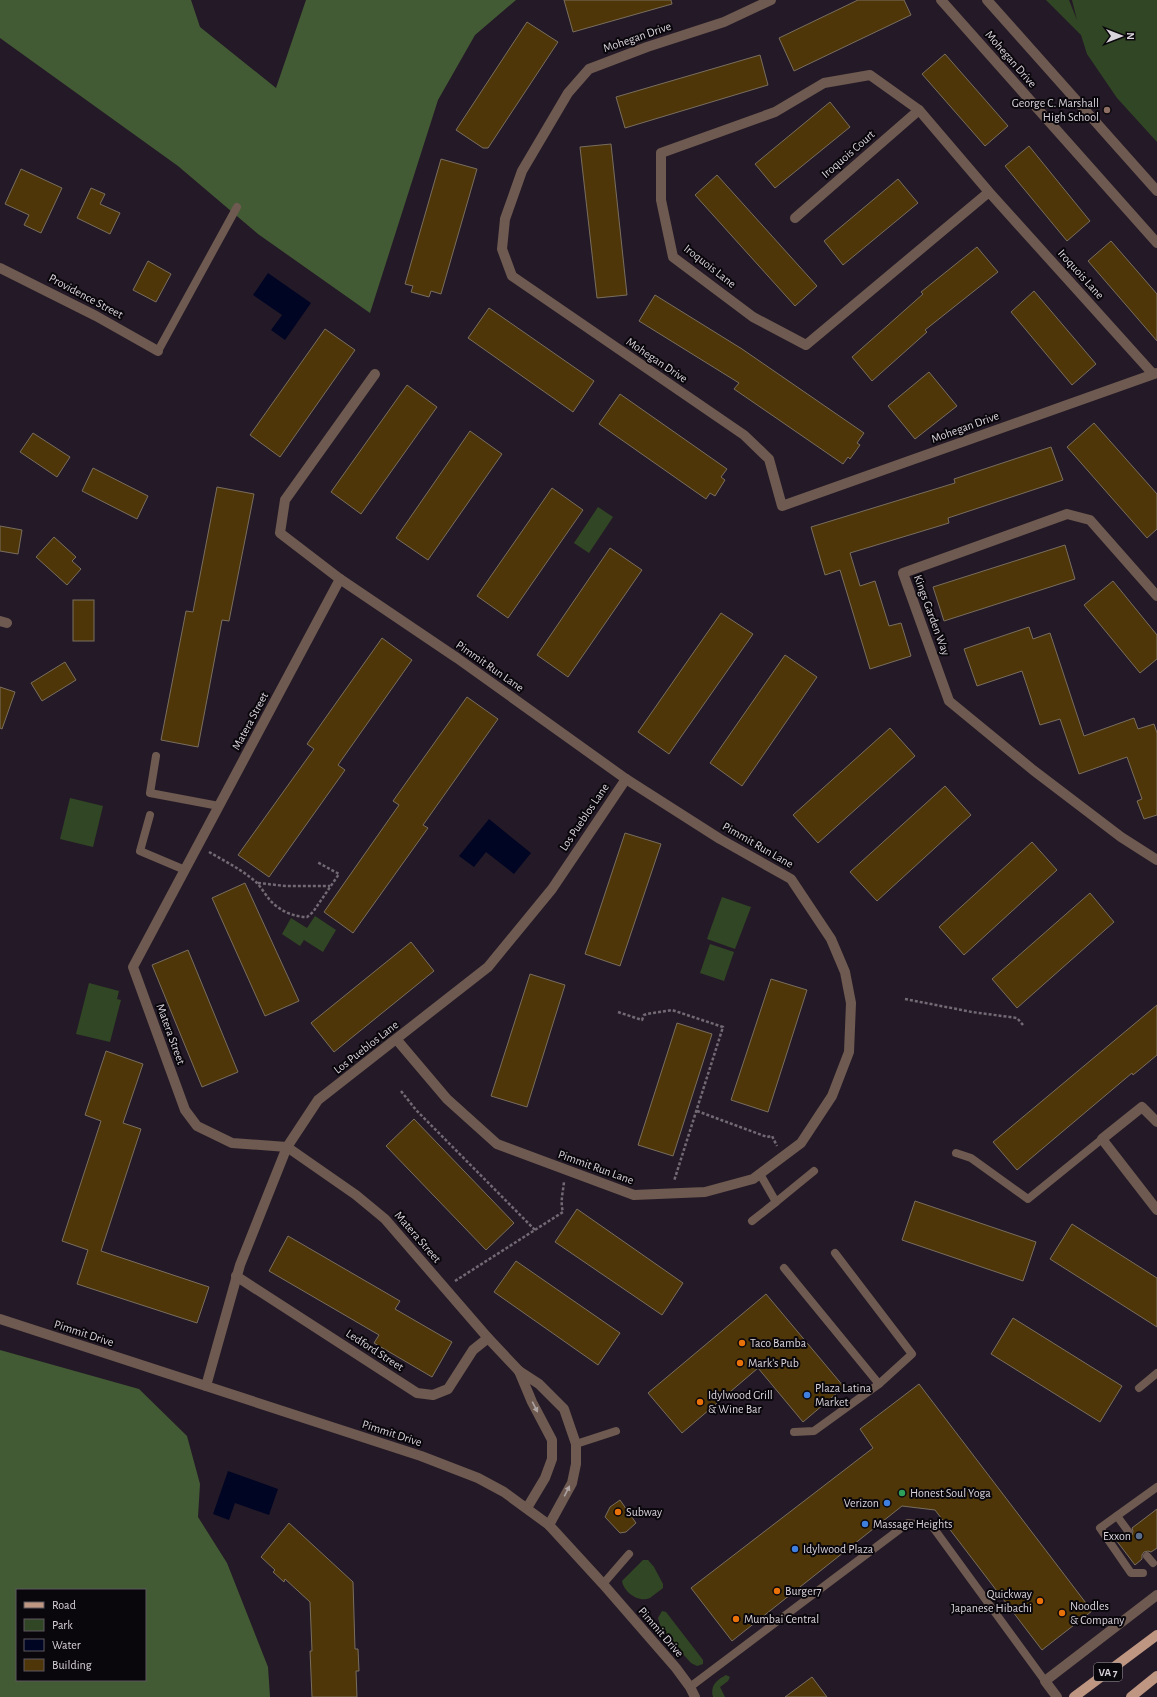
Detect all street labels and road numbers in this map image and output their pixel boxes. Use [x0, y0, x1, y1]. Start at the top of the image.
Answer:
street label: Mohegan Drive [601, 20, 673, 54]
street label: Mohegan Drive [983, 28, 1039, 90]
street label: Iroquois Court [819, 128, 877, 180]
street label: Iroquois Lane [682, 242, 738, 290]
street label: Iroquois Lane [1056, 247, 1106, 301]
street label: Providence Street [47, 271, 125, 321]
street label: Mohegan Drive [624, 335, 690, 385]
street label: Mohegan Drive [930, 409, 1000, 445]
street label: Kings Garden Way [911, 573, 952, 657]
street label: Pimmit Run Lane [454, 638, 526, 694]
street label: Matera Street [230, 690, 270, 752]
street label: Los Pueblos Lane [557, 781, 611, 853]
street label: Pimmit Run Lane [721, 820, 795, 870]
street label: Matera Street [154, 1002, 188, 1066]
street label: Los Pueblos Lane [331, 1018, 401, 1076]
street label: Pimmit Run Lane [557, 1148, 635, 1186]
street label: Matera Street [393, 1209, 444, 1265]
street label: Pimmit Drive [53, 1318, 115, 1348]
street label: Ledford Street [344, 1327, 406, 1373]
street label: Pimmit Drive [361, 1418, 423, 1448]
street label: Pimmit Drive [636, 1605, 686, 1659]
road number: VA 7 [1094, 1663, 1122, 1681]

